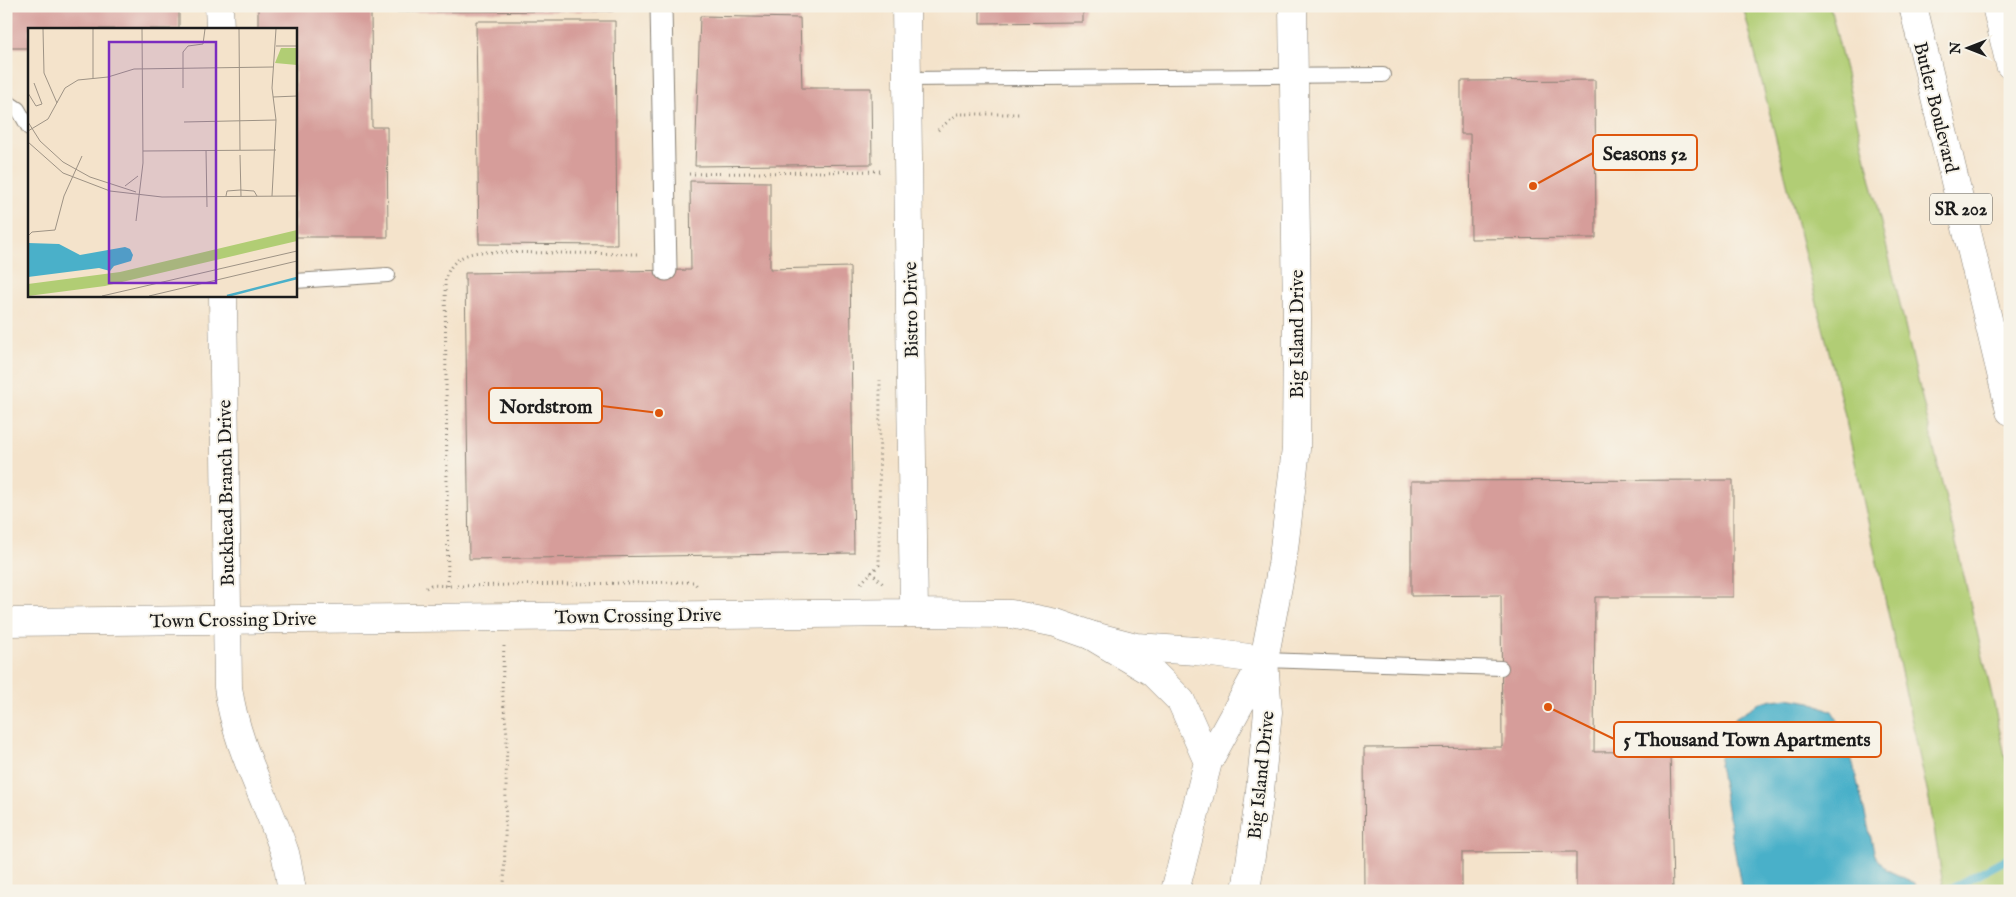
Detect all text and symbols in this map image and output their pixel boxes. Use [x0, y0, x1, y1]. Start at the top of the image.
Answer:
north arrow [1944, 22, 1994, 72]
inset map [28, 28, 296, 296]
street label: Butler Boulevard [1907, 40, 1963, 176]
text: N [1947, 42, 1965, 55]
callout: Seasons 52 [1593, 135, 1697, 170]
text: Seasons 52 [1603, 142, 1688, 167]
road number: SR 202 [1930, 193, 1992, 224]
street label: Bistro Drive [899, 261, 925, 358]
street label: Big Island Drive [1286, 269, 1310, 399]
callout: Nordstrom [489, 388, 602, 423]
text: Nordstrom [499, 395, 593, 420]
street label: Buckhead Branch Drive [213, 399, 241, 586]
street label: Town Crossing Drive [554, 604, 722, 630]
street label: Town Crossing Drive [149, 608, 317, 634]
street label: Big Island Drive [1243, 710, 1281, 841]
callout: 5 Thousand Town Apartments [1614, 722, 1881, 757]
text: 5 Thousand Town Apartments [1623, 728, 1871, 753]

